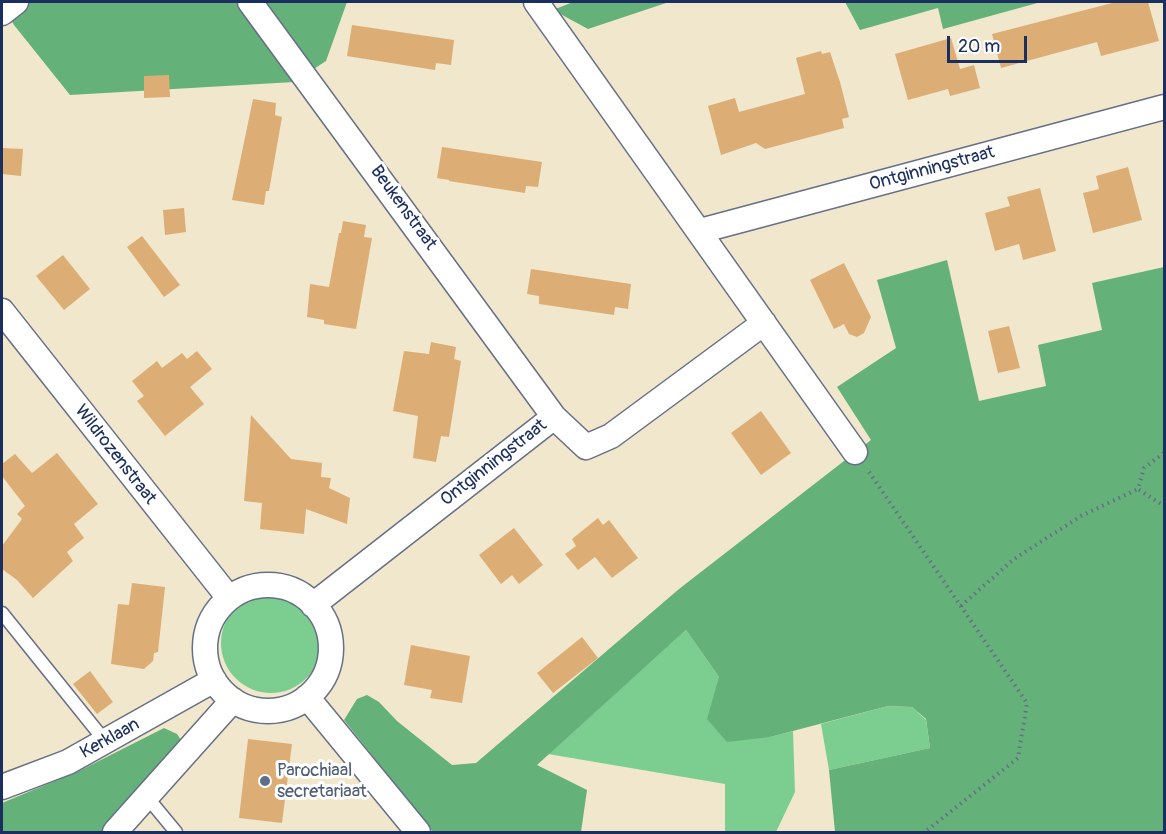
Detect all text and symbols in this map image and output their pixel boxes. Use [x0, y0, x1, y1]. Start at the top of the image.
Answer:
scale bar [950, 24, 1030, 62]
text: 20 m [958, 35, 1000, 58]
street label: Ontginningstraat [867, 142, 997, 196]
street label: Beukenstraat [365, 162, 441, 254]
street label: Wildrozenstraat [69, 401, 161, 509]
street label: Ontginningstraat [437, 415, 551, 511]
street label: Kerklaan [77, 714, 143, 764]
place label: Parochiaal secretariaat [277, 760, 367, 802]
marker: Parochiaal secretariaat [258, 774, 272, 788]

